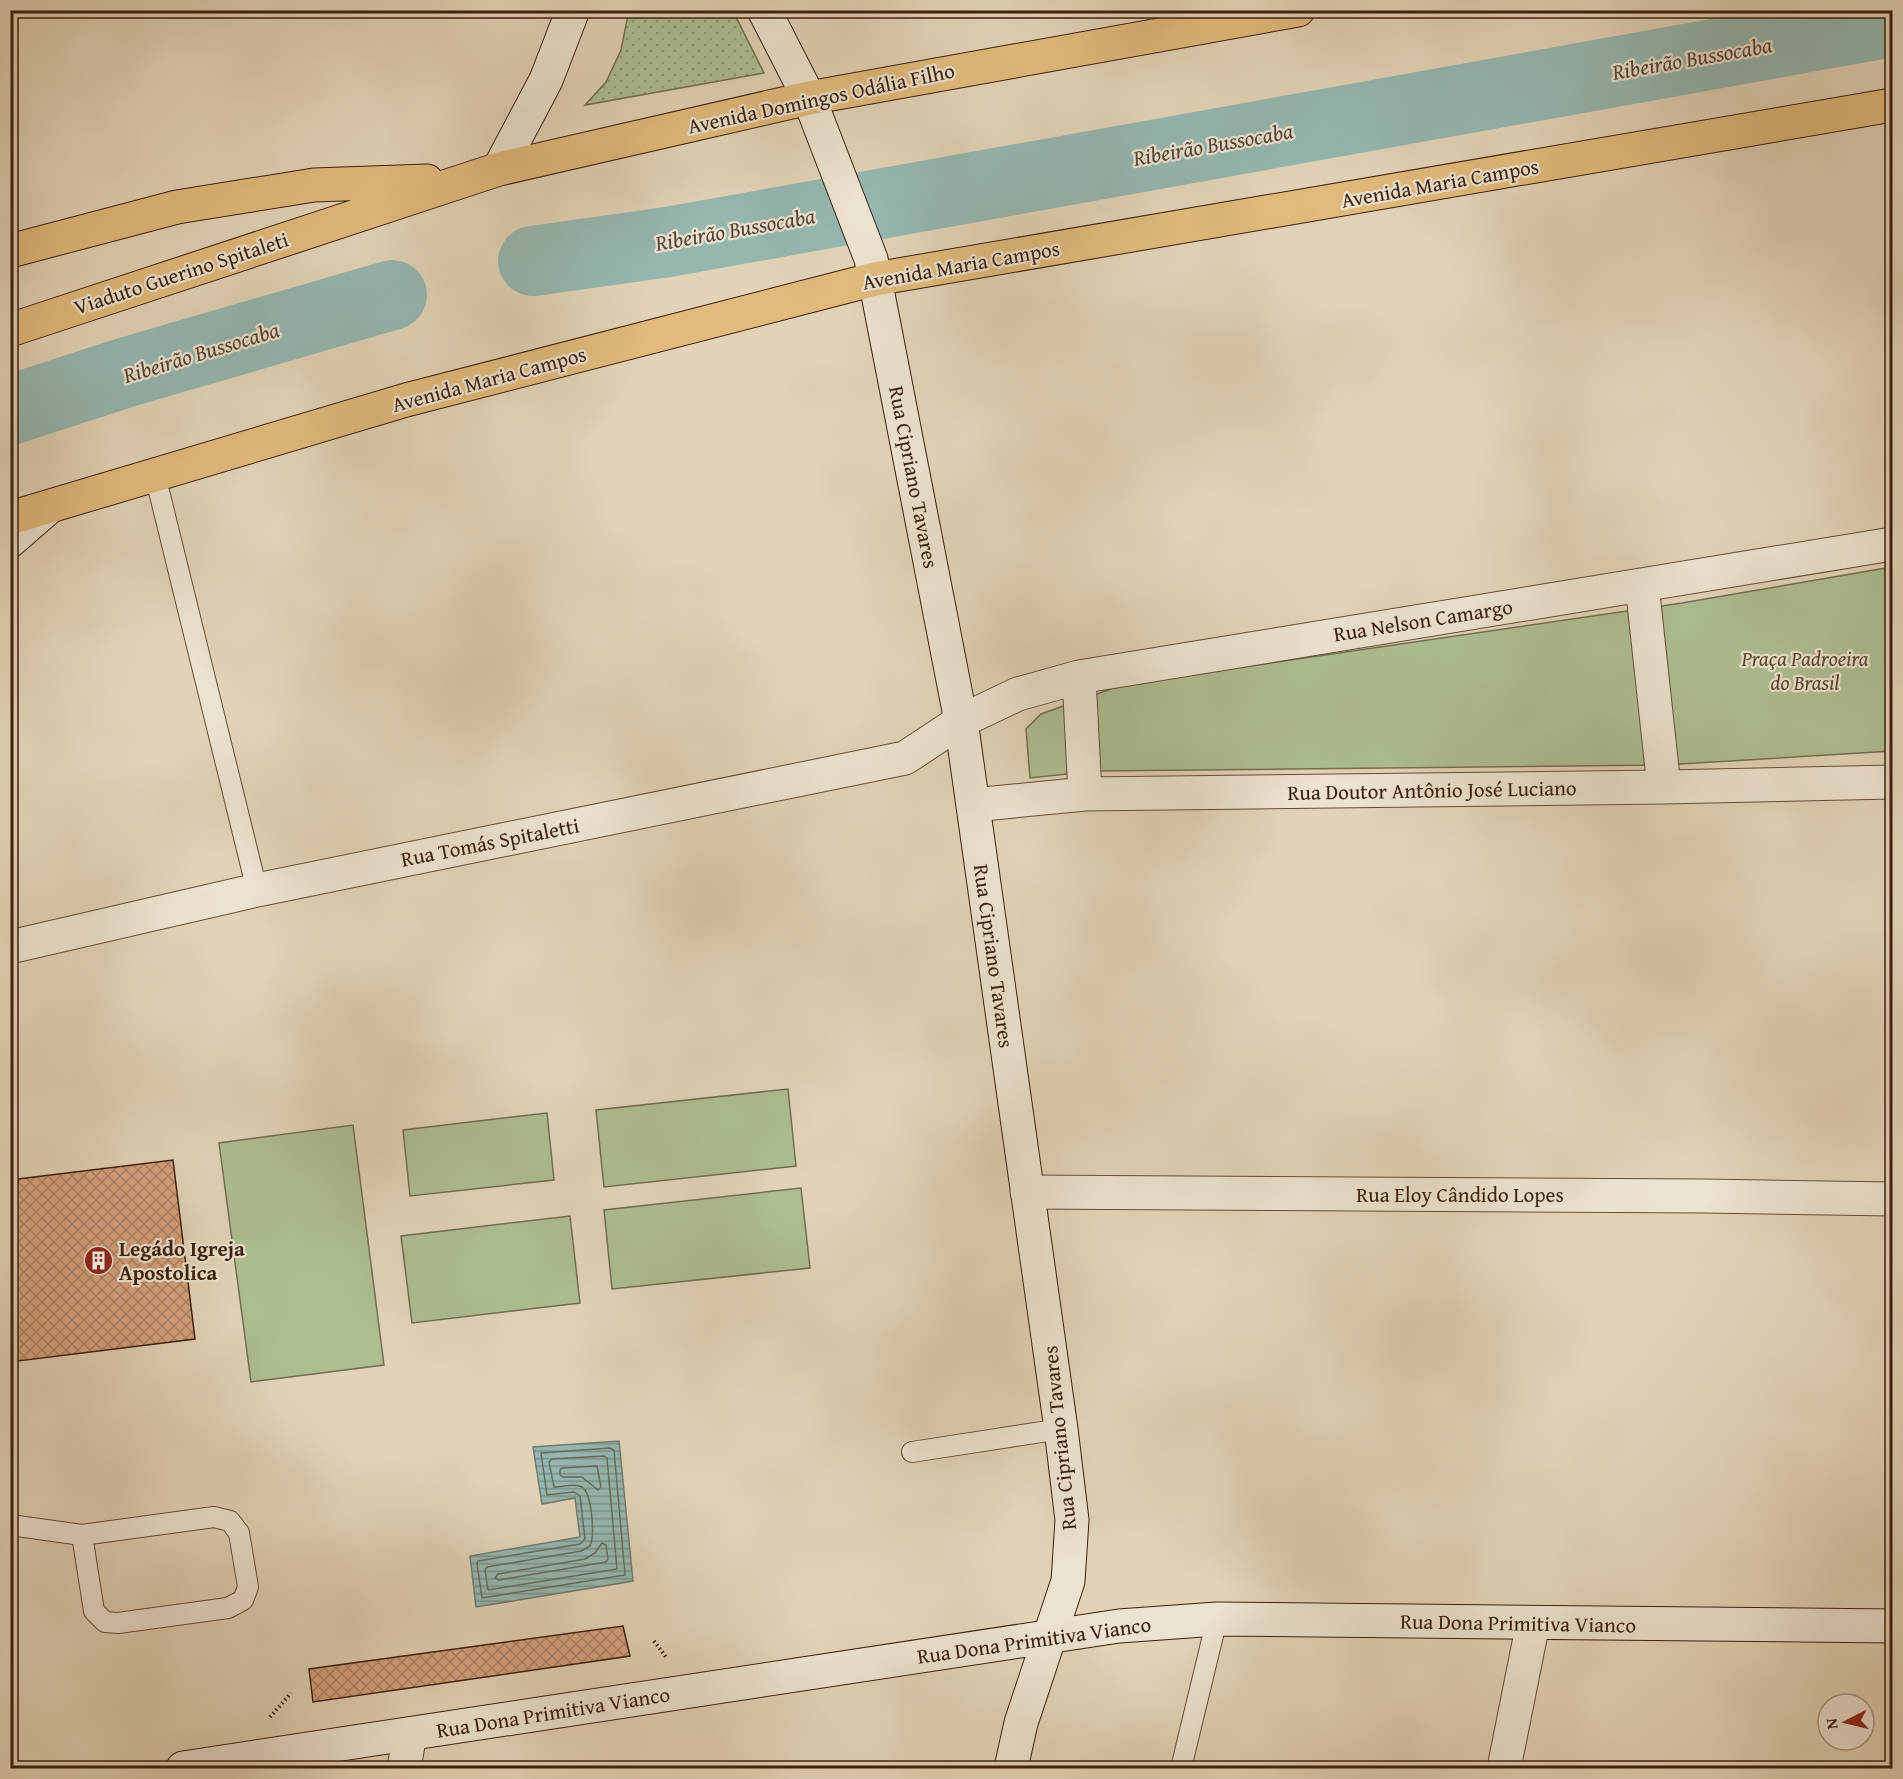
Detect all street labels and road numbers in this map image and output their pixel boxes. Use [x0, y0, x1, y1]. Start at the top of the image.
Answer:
street label: Avenida Domingos Odália Filho [685, 55, 957, 141]
street label: Avenida Maria Campos [1339, 150, 1541, 216]
street label: Viaduto Guerino Spitaleti [70, 224, 292, 322]
street label: Avenida Maria Campos [860, 232, 1062, 298]
street label: Avenida Maria Campos [388, 338, 590, 420]
street label: Rua Cipriano Tavares [881, 383, 947, 571]
street label: Rua Nelson Camargo [1331, 591, 1515, 649]
street label: Rua Doutor Antônio José Luciano [1287, 772, 1577, 808]
street label: Rua Tomás Spitaletti [398, 809, 582, 874]
street label: Rua Cipriano Tavares [966, 862, 1022, 1050]
street label: Rua Eloy Cândido Lopes [1356, 1179, 1564, 1210]
street label: Rua Cipriano Tavares [1034, 1344, 1084, 1532]
street label: Rua Dona Primitiva Vianco [1400, 1605, 1636, 1641]
street label: Rua Dona Primitiva Vianco [915, 1608, 1153, 1672]
street label: Rua Dona Primitiva Vianco [434, 1678, 672, 1746]

